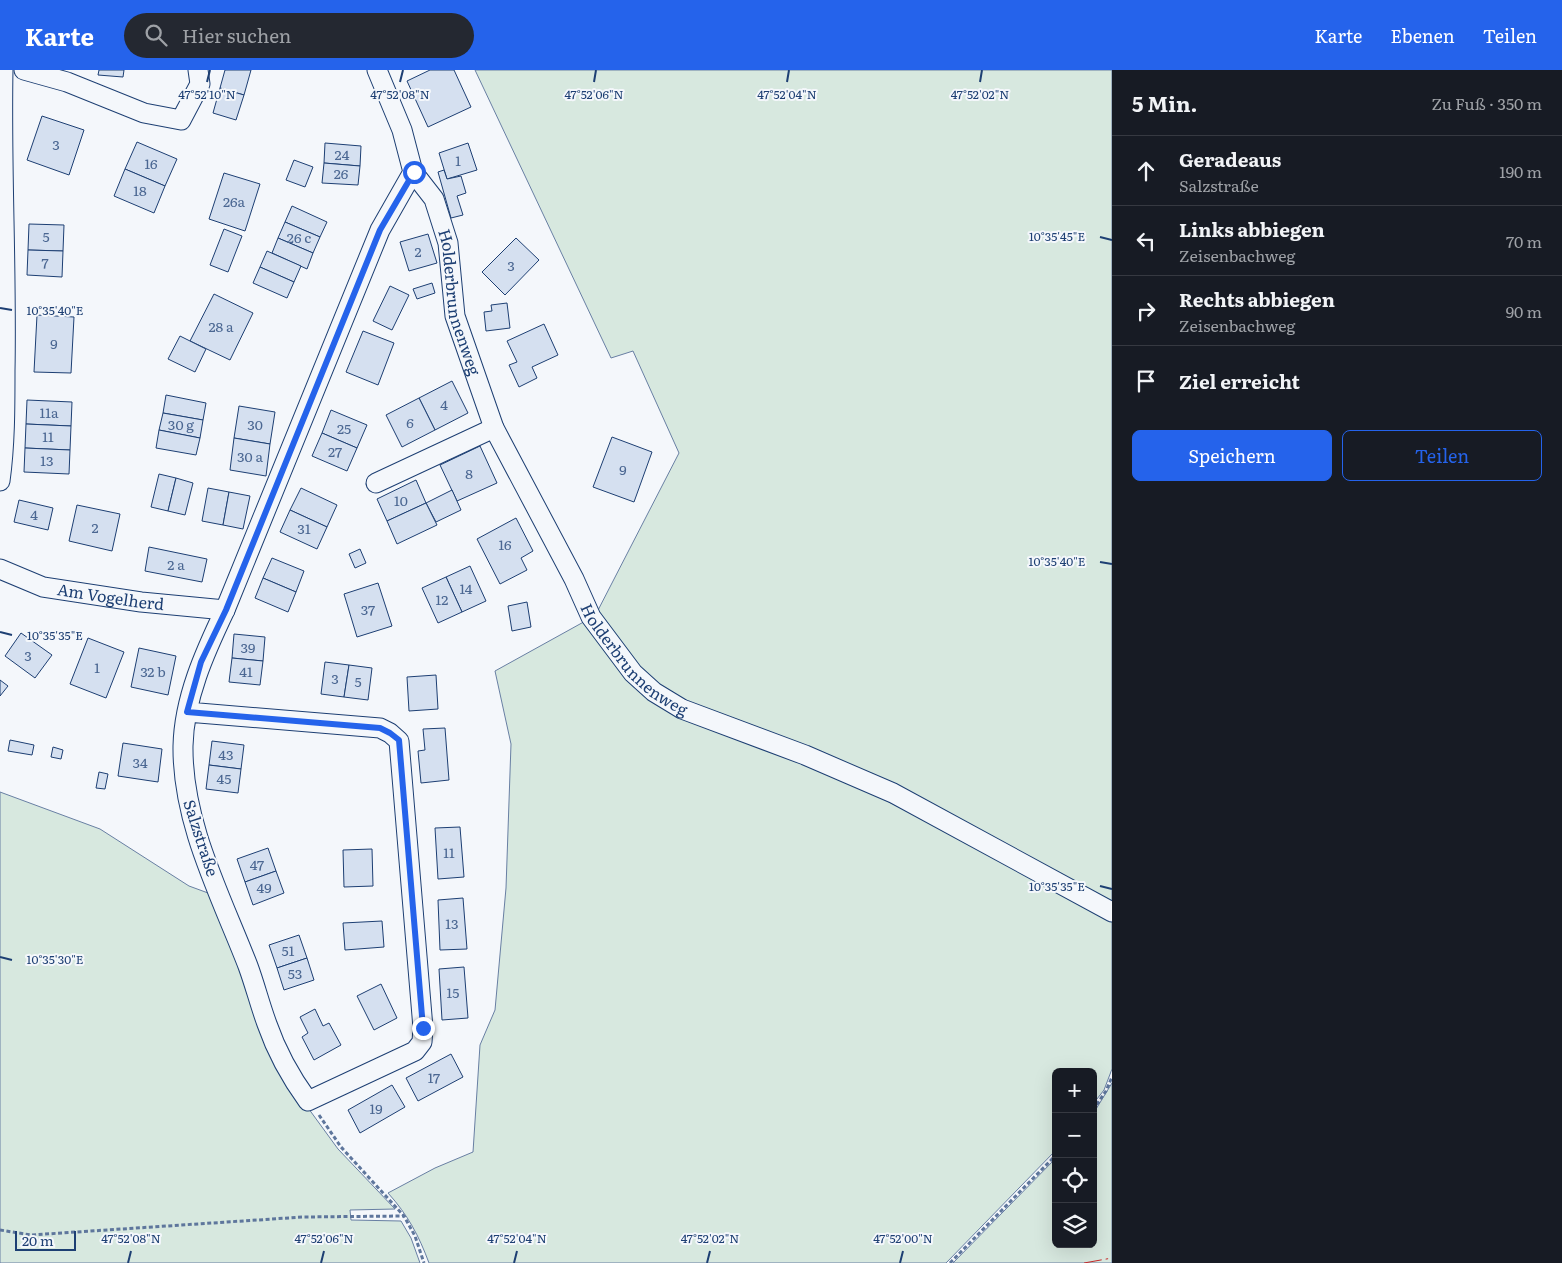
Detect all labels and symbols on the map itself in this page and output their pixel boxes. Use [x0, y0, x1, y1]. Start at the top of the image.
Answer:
text: 47°52'10"N [178, 85, 236, 103]
text: 47°52'08"N [370, 85, 430, 103]
text: 47°52'06"N [564, 85, 624, 103]
text: 47°52'04"N [757, 85, 817, 103]
text: 47°52'02"N [951, 85, 1009, 103]
house number: 3 [52, 134, 60, 154]
house number: 24 [335, 144, 350, 164]
house number: 1 [455, 150, 461, 170]
house number: 16 [144, 153, 158, 173]
route start [403, 161, 426, 184]
house number: 26 [334, 163, 349, 183]
house number: 18 [133, 180, 147, 200]
house number: 26a [223, 191, 246, 211]
street label: Holderbrunnenweg [433, 225, 488, 378]
house number: 5 [42, 226, 50, 246]
house number: 26 c [287, 227, 311, 247]
text: 10°35'45"E [1029, 227, 1085, 245]
house number: 2 [414, 241, 422, 261]
house number: 7 [41, 252, 49, 272]
house number: 3 [507, 255, 515, 275]
text: 10°35'40"E [27, 301, 84, 319]
house number: 28 a [208, 316, 234, 336]
house number: 9 [50, 333, 58, 353]
house number: 4 [440, 394, 448, 414]
house number: 11a [40, 402, 59, 422]
house number: 6 [406, 412, 414, 432]
house number: 30 g [168, 414, 194, 434]
house number: 30 [247, 414, 263, 434]
house number: 25 [337, 418, 351, 438]
house number: 11 [42, 426, 54, 446]
house number: 27 [328, 441, 342, 461]
house number: 30 a [237, 446, 263, 466]
house number: 13 [40, 450, 54, 470]
house number: 9 [619, 459, 627, 479]
house number: 8 [465, 463, 473, 483]
house number: 10 [394, 490, 408, 510]
house number: 4 [30, 504, 38, 524]
house number: 2 [91, 517, 99, 537]
house number: 31 [297, 518, 311, 538]
house number: 16 [498, 534, 512, 554]
text: 10°35'40"E [1029, 552, 1086, 570]
house number: 2 a [167, 554, 185, 574]
street label: Am Vogelherd [56, 576, 165, 615]
house number: 14 [460, 578, 473, 598]
house number: 12 [436, 589, 448, 609]
house number: 37 [361, 599, 375, 619]
street label: Holderbrunnenweg [575, 599, 691, 721]
text: 10°35'35"E [27, 626, 83, 644]
house number: 39 [241, 637, 255, 657]
house number: 3 [24, 645, 32, 665]
house number: 1 [94, 657, 100, 677]
house number: 32 b [140, 661, 166, 681]
house number: 41 [239, 661, 253, 681]
house number: 3 [331, 668, 339, 688]
house number: 5 [354, 671, 362, 691]
house number: 43 [218, 744, 234, 764]
house number: 34 [132, 752, 148, 772]
house number: 45 [217, 768, 231, 788]
street label: Salzstraße [178, 796, 226, 879]
house number: 11 [443, 842, 455, 862]
house number: 47 [250, 854, 264, 874]
house number: 49 [256, 877, 272, 897]
text: 10°35'35"E [1029, 877, 1085, 895]
house number: 13 [445, 913, 459, 933]
house number: 51 [282, 940, 295, 960]
text: 10°35'30"E [27, 950, 84, 968]
house number: 53 [288, 963, 302, 983]
house number: 15 [447, 982, 459, 1002]
route end [412, 1017, 435, 1040]
house number: 17 [428, 1067, 440, 1087]
house number: 19 [369, 1098, 383, 1118]
scale bar [15, 1228, 76, 1251]
text: 47°52'08"N [101, 1229, 161, 1247]
text: 47°52'06"N [294, 1229, 354, 1247]
text: 47°52'04"N [487, 1229, 547, 1247]
text: 47°52'02"N [681, 1229, 739, 1247]
text: 47°52'00"N [873, 1229, 933, 1247]

